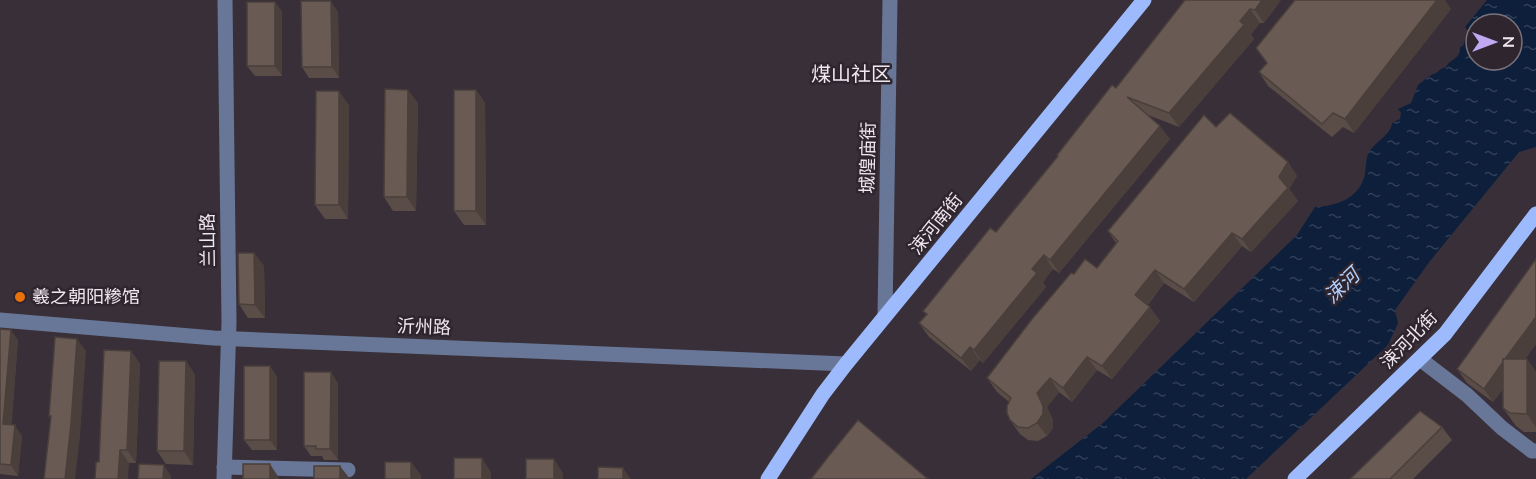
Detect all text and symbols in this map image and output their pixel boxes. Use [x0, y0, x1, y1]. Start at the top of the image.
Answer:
north arrow [1464, 12, 1524, 72]
text: N [1497, 36, 1519, 48]
district label: 煤山社区 [811, 61, 891, 88]
street label: 城隍庙街 [855, 122, 881, 194]
street label: 涑河南街 [904, 188, 968, 260]
street label: 兰山路 [196, 213, 220, 267]
water label: 涑河 [1318, 260, 1369, 310]
place label: 羲之朝阳糁馆 [32, 285, 140, 309]
marker: 羲之朝阳糁馆 [13, 290, 27, 304]
street label: 涑河北街 [1375, 306, 1443, 374]
street label: 沂州路 [397, 314, 451, 340]

